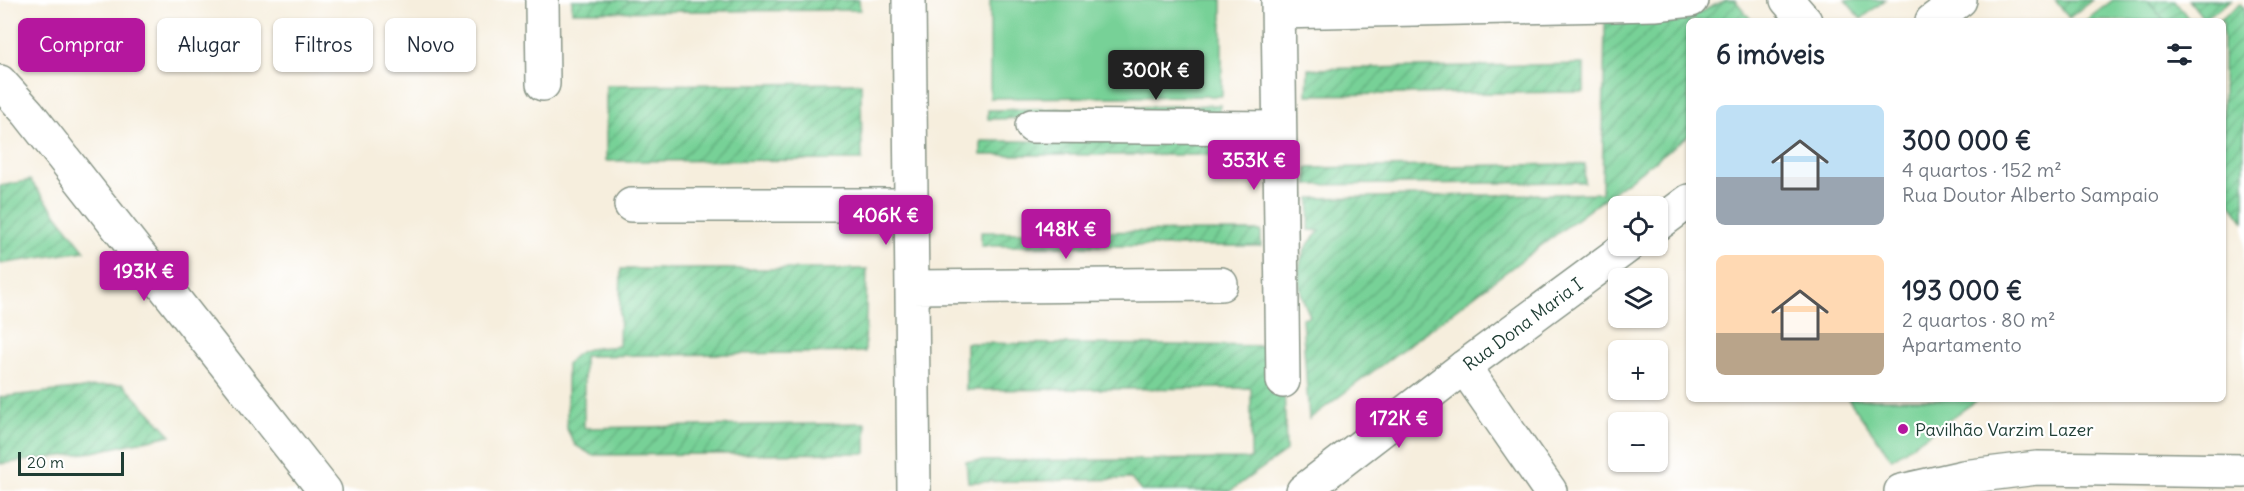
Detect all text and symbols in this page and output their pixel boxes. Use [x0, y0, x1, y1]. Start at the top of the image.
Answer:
chip: Comprar [18, 18, 145, 72]
chip: Alugar [157, 18, 261, 72]
chip: Filtros [273, 18, 373, 72]
chip: Novo [385, 18, 476, 72]
text: 6 imóveis [1716, 38, 1825, 71]
icon: filters [2163, 38, 2196, 71]
pin: 300K € [1107, 50, 1205, 101]
text: 300K € [1122, 57, 1190, 82]
text: 300 000 € [1902, 124, 2031, 157]
icon: home [1764, 129, 1836, 201]
pin: 353K € [1205, 140, 1303, 191]
text: 353K € [1222, 147, 1286, 172]
text: 4 quartos · 152 m² [1902, 157, 2062, 182]
text: Rua Doutor Alberto Sampaio [1902, 182, 2159, 207]
pin: 406K € [837, 195, 935, 246]
map controls [1608, 196, 1668, 472]
button: locate [1608, 196, 1668, 256]
text: 406K € [853, 202, 919, 227]
pin: 148K € [1017, 209, 1115, 260]
text: 148K € [1036, 216, 1097, 241]
pin: 193K € [95, 251, 193, 302]
text: 193K € [114, 258, 174, 283]
button: layers [1608, 268, 1668, 328]
street label: Rua Dona Maria I [1458, 272, 1587, 375]
text: 193 000 € [1902, 274, 2022, 307]
icon: home [1764, 279, 1836, 351]
text: 2 quartos · 80 m² [1902, 307, 2055, 332]
text: Apartamento [1902, 332, 2022, 357]
button: + [1608, 340, 1668, 400]
pin: 172K € [1350, 398, 1448, 449]
text: 172K € [1370, 405, 1428, 430]
button: − [1608, 412, 1668, 472]
place label: Pavilhão Varzim Lazer [1915, 418, 2094, 441]
marker: Pavilhão Varzim Lazer [1896, 422, 1910, 436]
scale bar [18, 449, 124, 476]
text: 20 m [27, 452, 64, 472]

